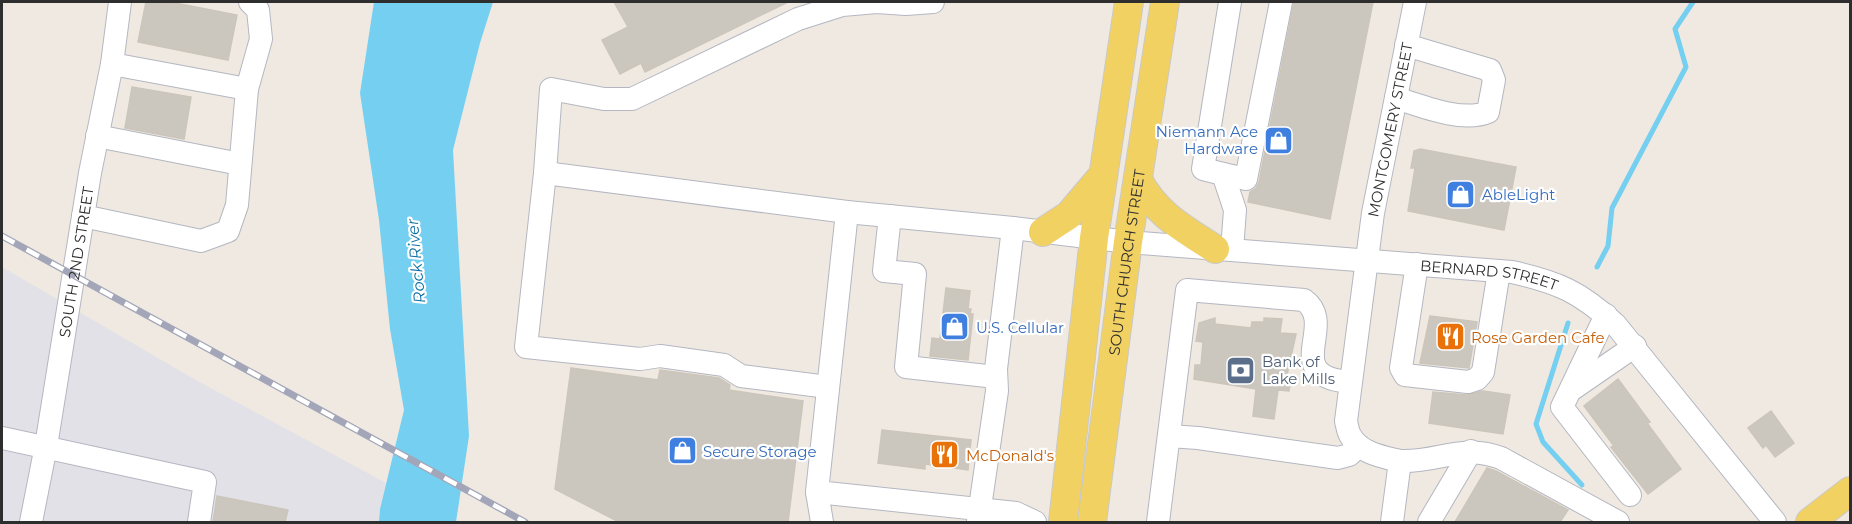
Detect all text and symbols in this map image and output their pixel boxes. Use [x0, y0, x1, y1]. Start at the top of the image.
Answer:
street label: MONTGOMERY STREET [1363, 40, 1416, 219]
place label: Niemann Ace Hardware [1156, 122, 1258, 158]
shop icon: Niemann Ace Hardware [1263, 124, 1295, 156]
street label: SOUTH CHURCH STREET [1104, 167, 1149, 357]
shop icon: AbleLight [1445, 178, 1477, 210]
street label: SOUTH 2ND STREET [54, 185, 97, 339]
place label: AbleLight [1482, 185, 1555, 204]
water label: Rock River [403, 217, 429, 304]
street label: BERNARD STREET [1419, 255, 1561, 294]
shop icon: U.S. Cellular [939, 311, 971, 343]
place label: U.S. Cellular [976, 318, 1064, 337]
restaurant icon: Rose Garden Cafe [1434, 321, 1466, 353]
place label: Rose Garden Cafe [1471, 328, 1605, 347]
place label: Bank of Lake Mills [1262, 352, 1335, 388]
bank icon: Bank of Lake Mills [1225, 354, 1257, 386]
shop icon: Secure Storage [666, 435, 698, 467]
restaurant icon: McDonald's [929, 439, 961, 471]
place label: Secure Storage [703, 442, 817, 461]
place label: McDonald's [966, 446, 1054, 465]

